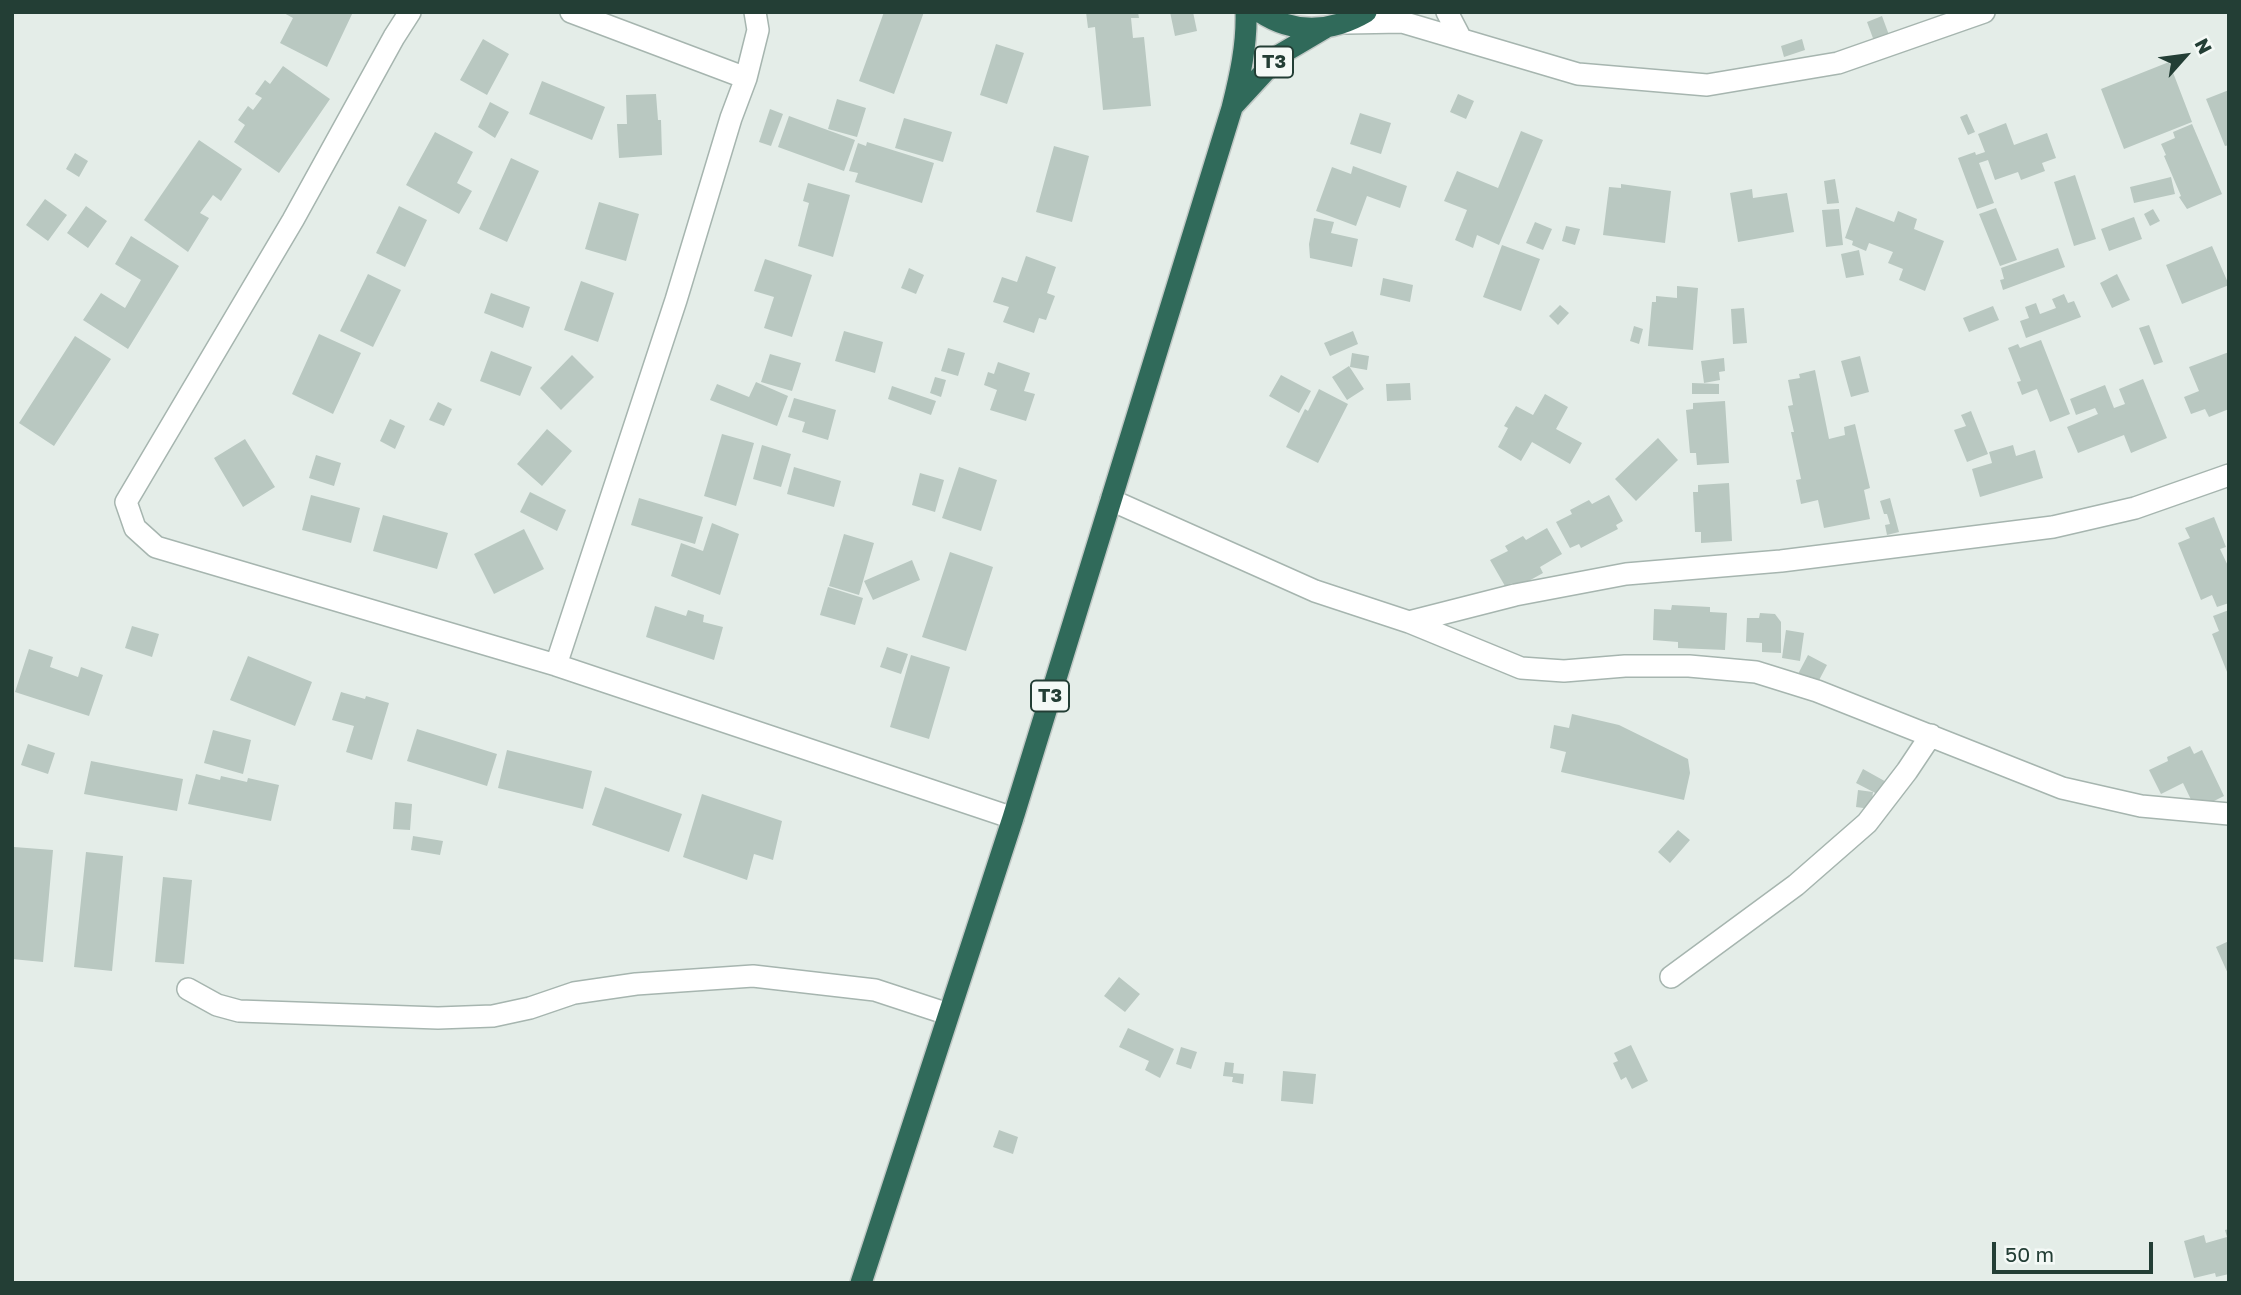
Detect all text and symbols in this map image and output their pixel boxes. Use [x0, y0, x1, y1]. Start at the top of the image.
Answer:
north arrow [2150, 21, 2220, 91]
text: N [2190, 34, 2218, 58]
road number: T3 [1255, 46, 1293, 78]
road number: T3 [1031, 680, 1069, 712]
scale bar [1996, 1228, 2157, 1272]
text: 50 m [2005, 1241, 2054, 1267]

